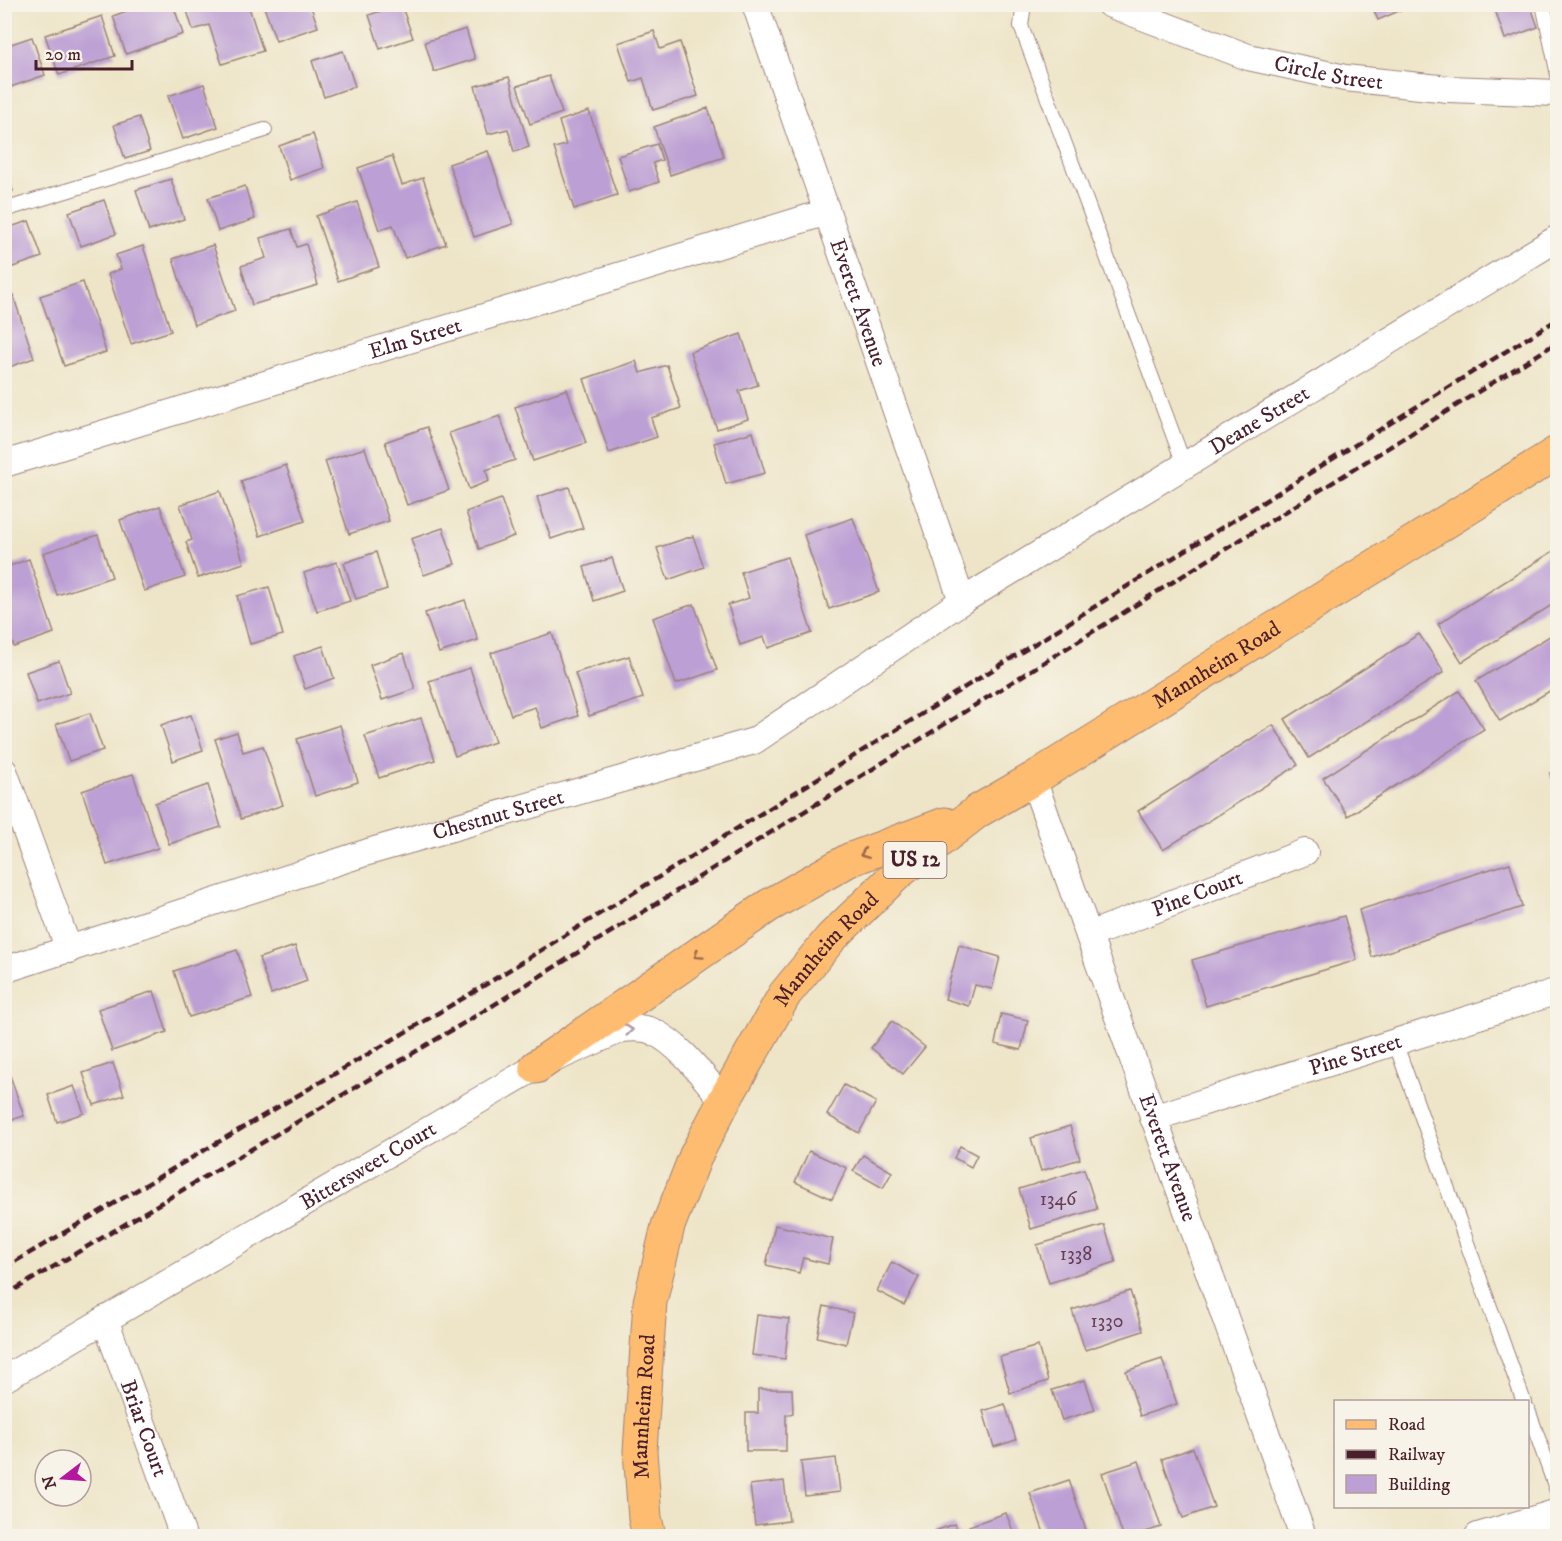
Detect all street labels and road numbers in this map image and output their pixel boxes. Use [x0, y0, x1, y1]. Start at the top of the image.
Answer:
street label: Circle Street [1272, 50, 1384, 95]
street label: Everett Avenue [824, 235, 893, 370]
street label: Elm Street [366, 311, 465, 365]
street label: Deane Street [1204, 379, 1314, 461]
street label: Mannheim Road [1147, 615, 1285, 715]
street label: Chestnut Street [429, 783, 567, 846]
road number: US 12 [884, 842, 946, 878]
street label: Pine Court [1148, 864, 1246, 923]
street label: Mannheim Road [767, 886, 884, 1011]
street label: Pine Street [1306, 1027, 1405, 1082]
street label: Everett Avenue [1133, 1090, 1203, 1225]
street label: Bittersweet Court [295, 1115, 441, 1216]
street label: Mannheim Road [626, 1333, 661, 1480]
street label: Briar Court [114, 1376, 174, 1480]

